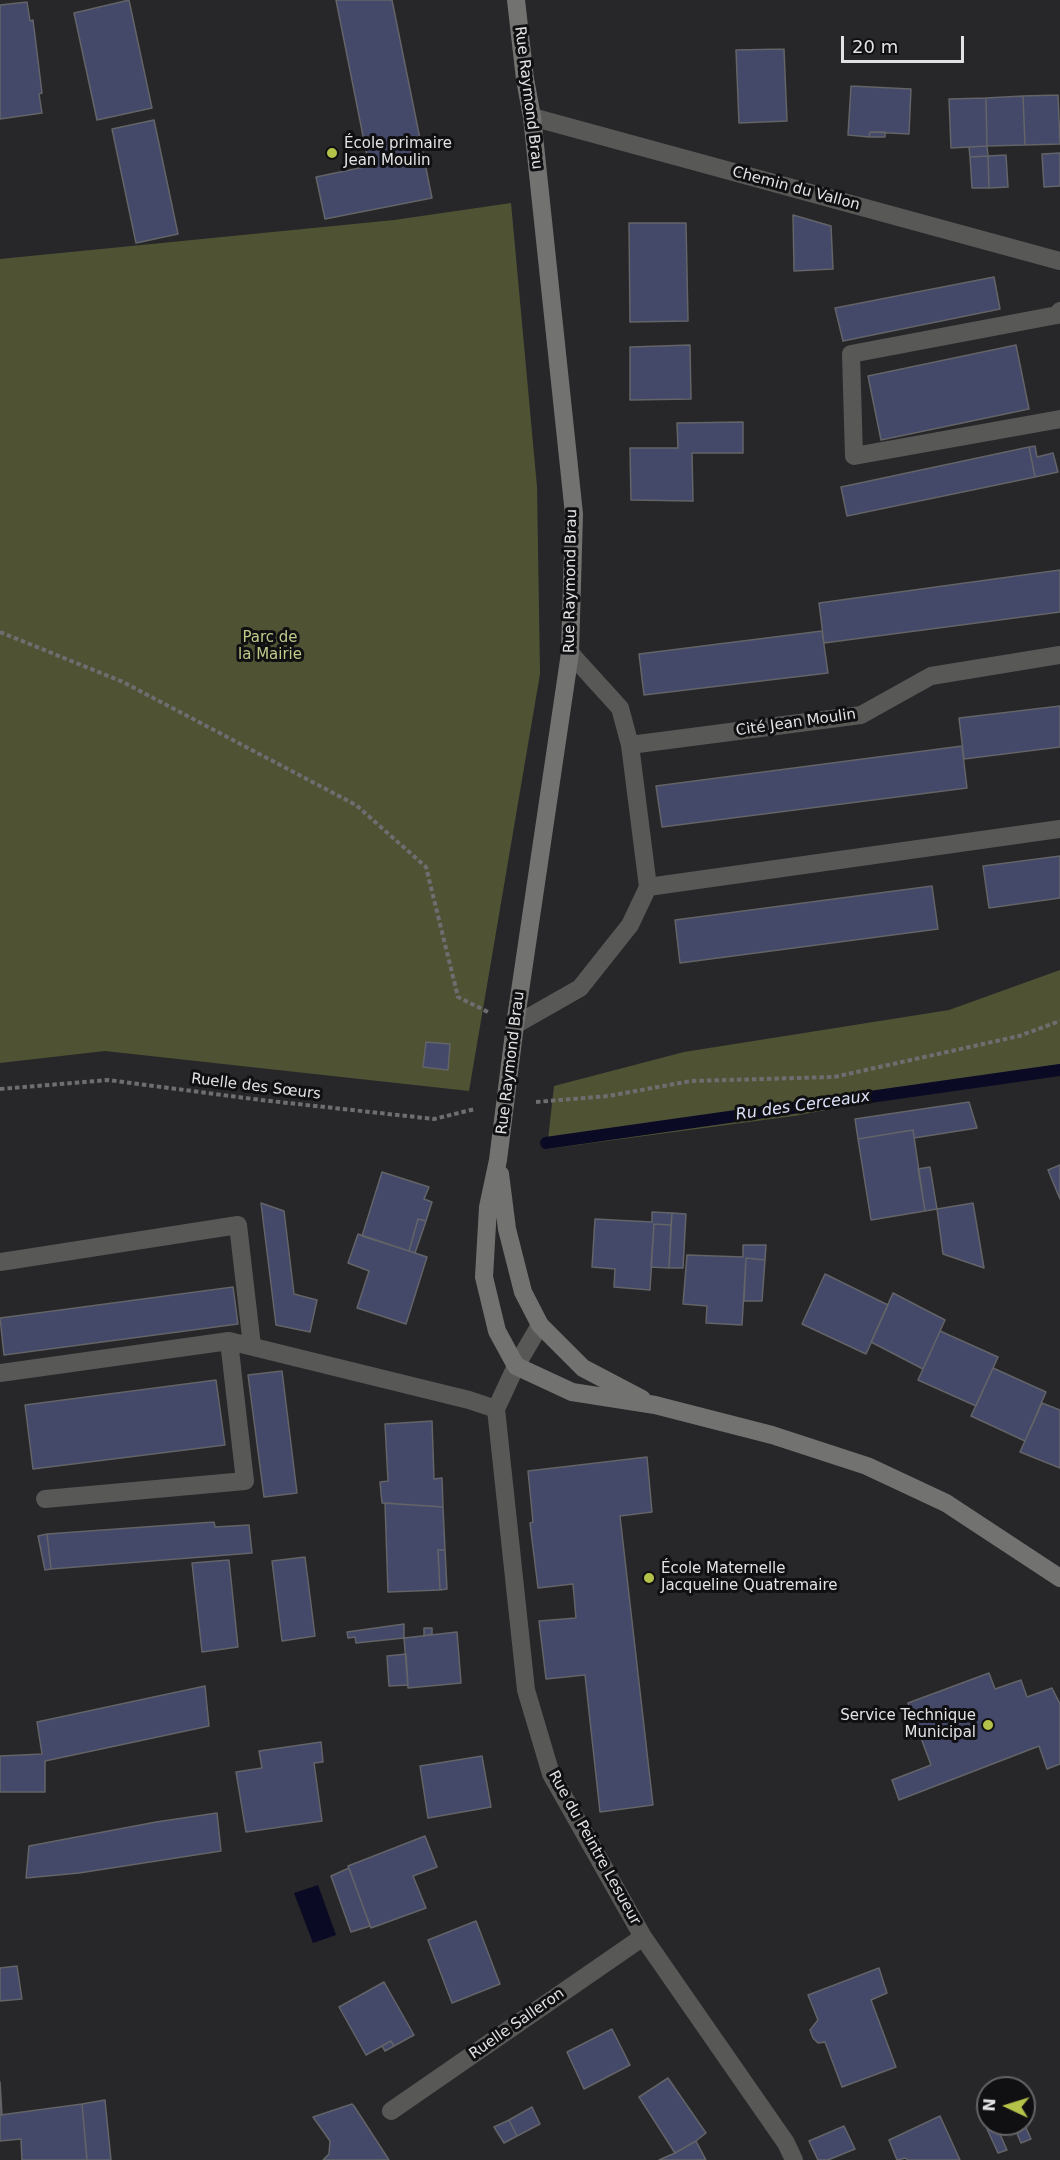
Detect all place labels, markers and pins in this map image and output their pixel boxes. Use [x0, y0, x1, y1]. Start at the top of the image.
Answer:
place label: École primaire Jean Moulin [344, 135, 452, 170]
marker: École primaire Jean Moulin [325, 146, 339, 160]
place label: École Maternelle Jacqueline Quatremaire [661, 1560, 837, 1595]
marker: École Maternelle Jacqueline Quatremaire [642, 1571, 656, 1585]
place label: Service Technique Municipal [840, 1707, 976, 1742]
marker: Service Technique Municipal [981, 1718, 995, 1732]

